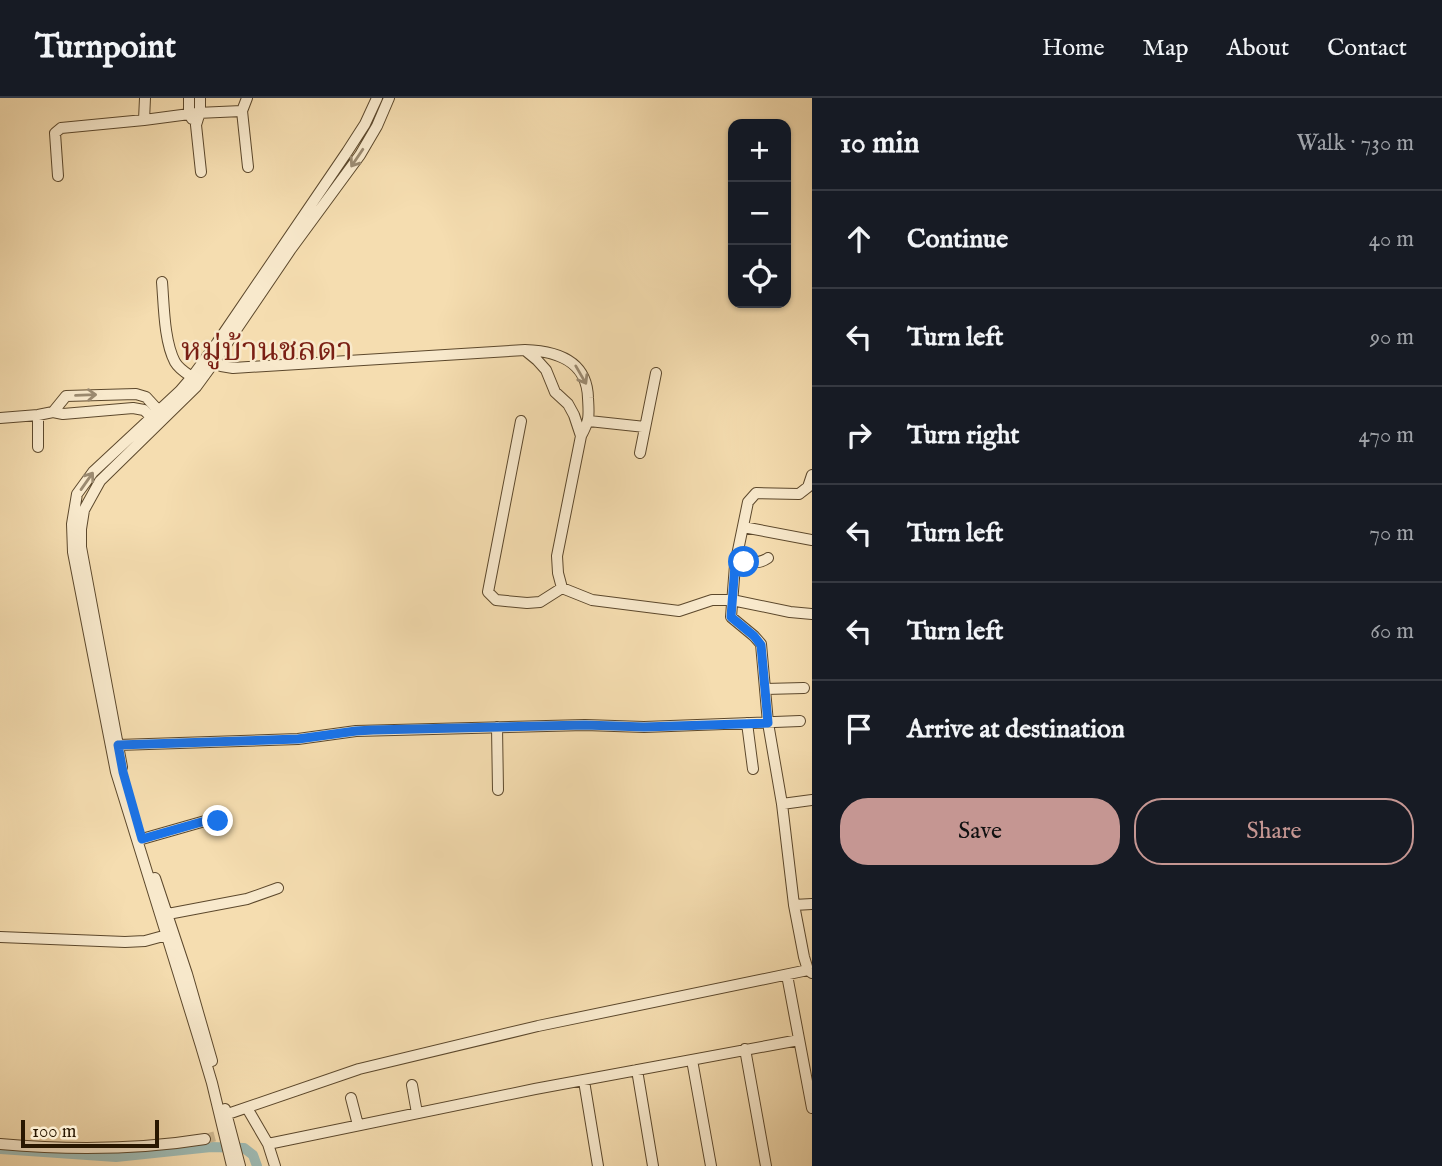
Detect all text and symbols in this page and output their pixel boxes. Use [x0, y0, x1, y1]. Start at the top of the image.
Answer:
text: Turnpoint [35, 27, 176, 69]
text: Home [1042, 33, 1105, 64]
text: Map [1143, 33, 1189, 64]
text: About [1227, 33, 1289, 64]
text: Contact [1327, 33, 1407, 64]
map controls [728, 119, 791, 308]
button: + [728, 119, 791, 182]
text: 10 min [840, 125, 920, 163]
text: Walk · 730 m [1296, 129, 1414, 158]
one-way arrow [350, 148, 365, 167]
button: − [728, 182, 791, 245]
icon: ahead [840, 220, 878, 258]
text: Continue [907, 223, 1008, 256]
text: 40 m [1369, 225, 1414, 254]
button: locate [728, 245, 791, 308]
icon: left [840, 318, 878, 356]
text: Turn left [907, 321, 1004, 354]
text: 90 m [1370, 323, 1414, 352]
district label: หมู่บ้านชลดา [181, 331, 353, 372]
one-way arrow [574, 364, 588, 384]
one-way arrow [74, 388, 97, 402]
icon: right [840, 416, 878, 454]
text: Turn right [907, 419, 1020, 452]
text: 470 m [1359, 421, 1414, 450]
one-way arrow [80, 472, 94, 491]
icon: left [840, 514, 878, 552]
text: Turn left [907, 517, 1004, 550]
text: 70 m [1369, 519, 1414, 548]
route start [728, 546, 759, 577]
icon: left [840, 612, 878, 650]
text: Turn left [907, 615, 1004, 648]
text: 60 m [1370, 617, 1414, 646]
icon: arrive [840, 710, 878, 748]
text: Arrive at destination [907, 713, 1125, 746]
button: Save [840, 798, 1120, 865]
button: Share [1134, 798, 1414, 865]
route end [202, 805, 233, 836]
scale bar [21, 1117, 159, 1149]
text: 100 m [32, 1120, 76, 1144]

